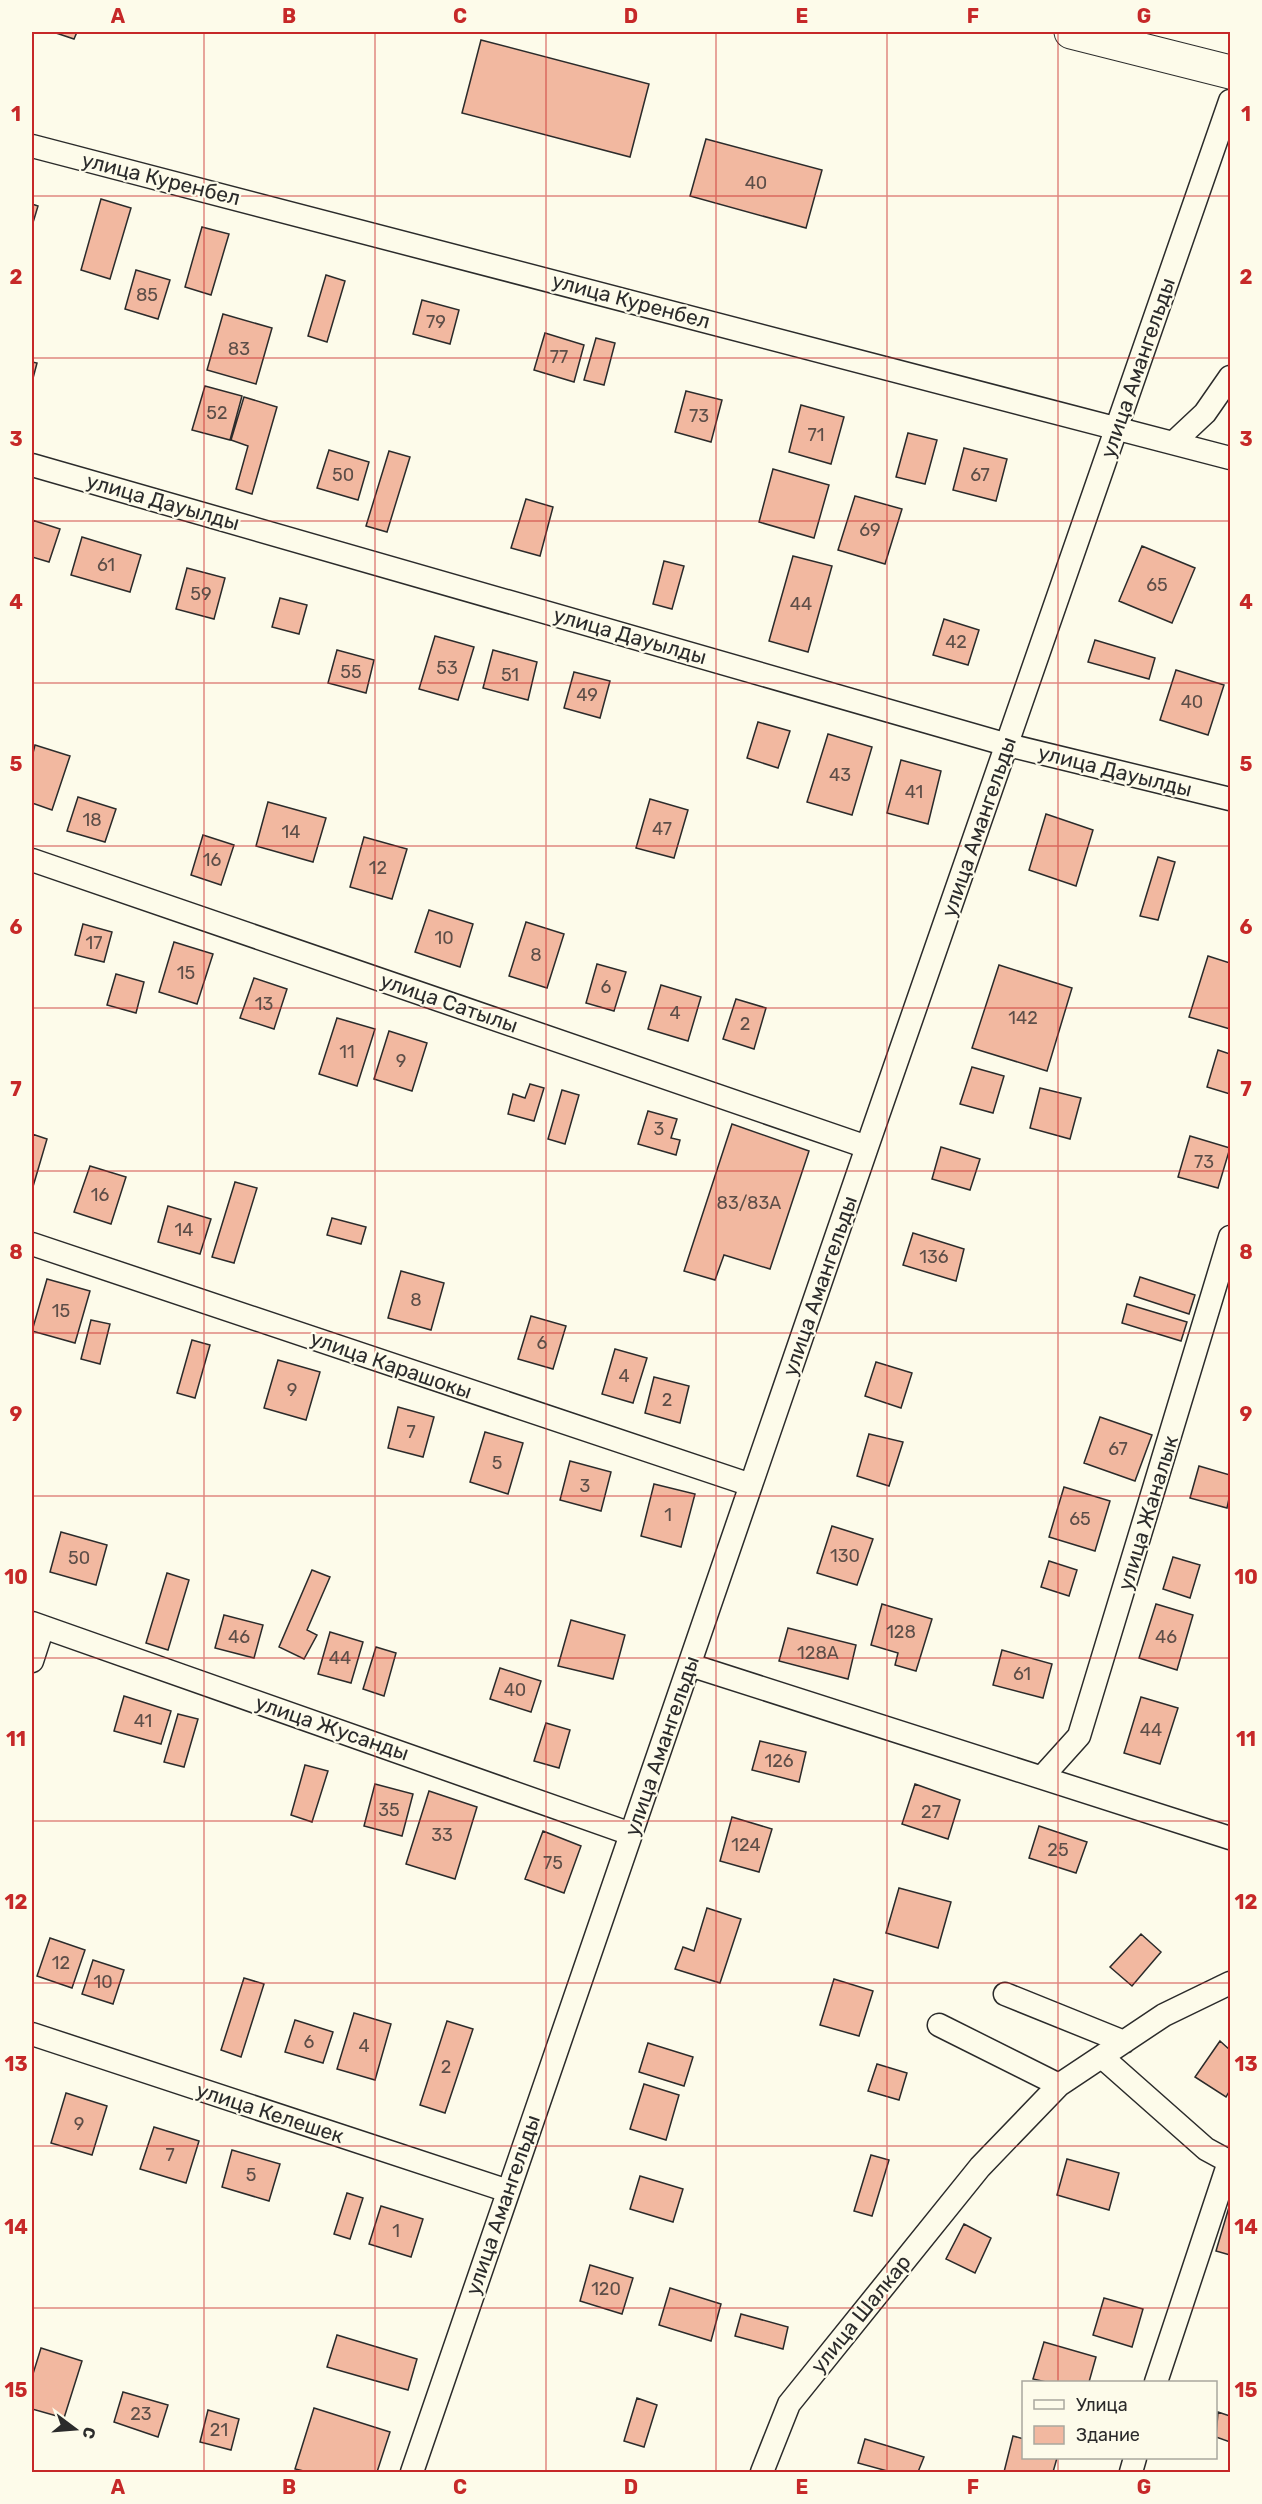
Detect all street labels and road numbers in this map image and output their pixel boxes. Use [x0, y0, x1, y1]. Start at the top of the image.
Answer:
street label: улица Куренбел [79, 147, 243, 210]
street label: улица Куренбел [549, 267, 713, 334]
street label: улица Амангельды [1095, 274, 1180, 461]
street label: улица Дауылды [84, 468, 243, 535]
street label: улица Дауылды [551, 602, 710, 669]
street label: улица Амангельды [936, 733, 1021, 920]
street label: улица Дауылды [1035, 739, 1195, 802]
street label: улица Сатылы [377, 967, 521, 1038]
street label: улица Амангельды [777, 1192, 862, 1379]
street label: улица Карашокы [307, 1325, 475, 1404]
street label: улица Жаналык [1112, 1432, 1183, 1593]
street label: улица Амангельды [619, 1652, 704, 1839]
street label: улица Жусанды [252, 1690, 412, 1766]
street label: улица Келешек [193, 2077, 347, 2148]
street label: улица Амангельды [460, 2111, 545, 2298]
street label: улица Шалкар [805, 2250, 916, 2378]

